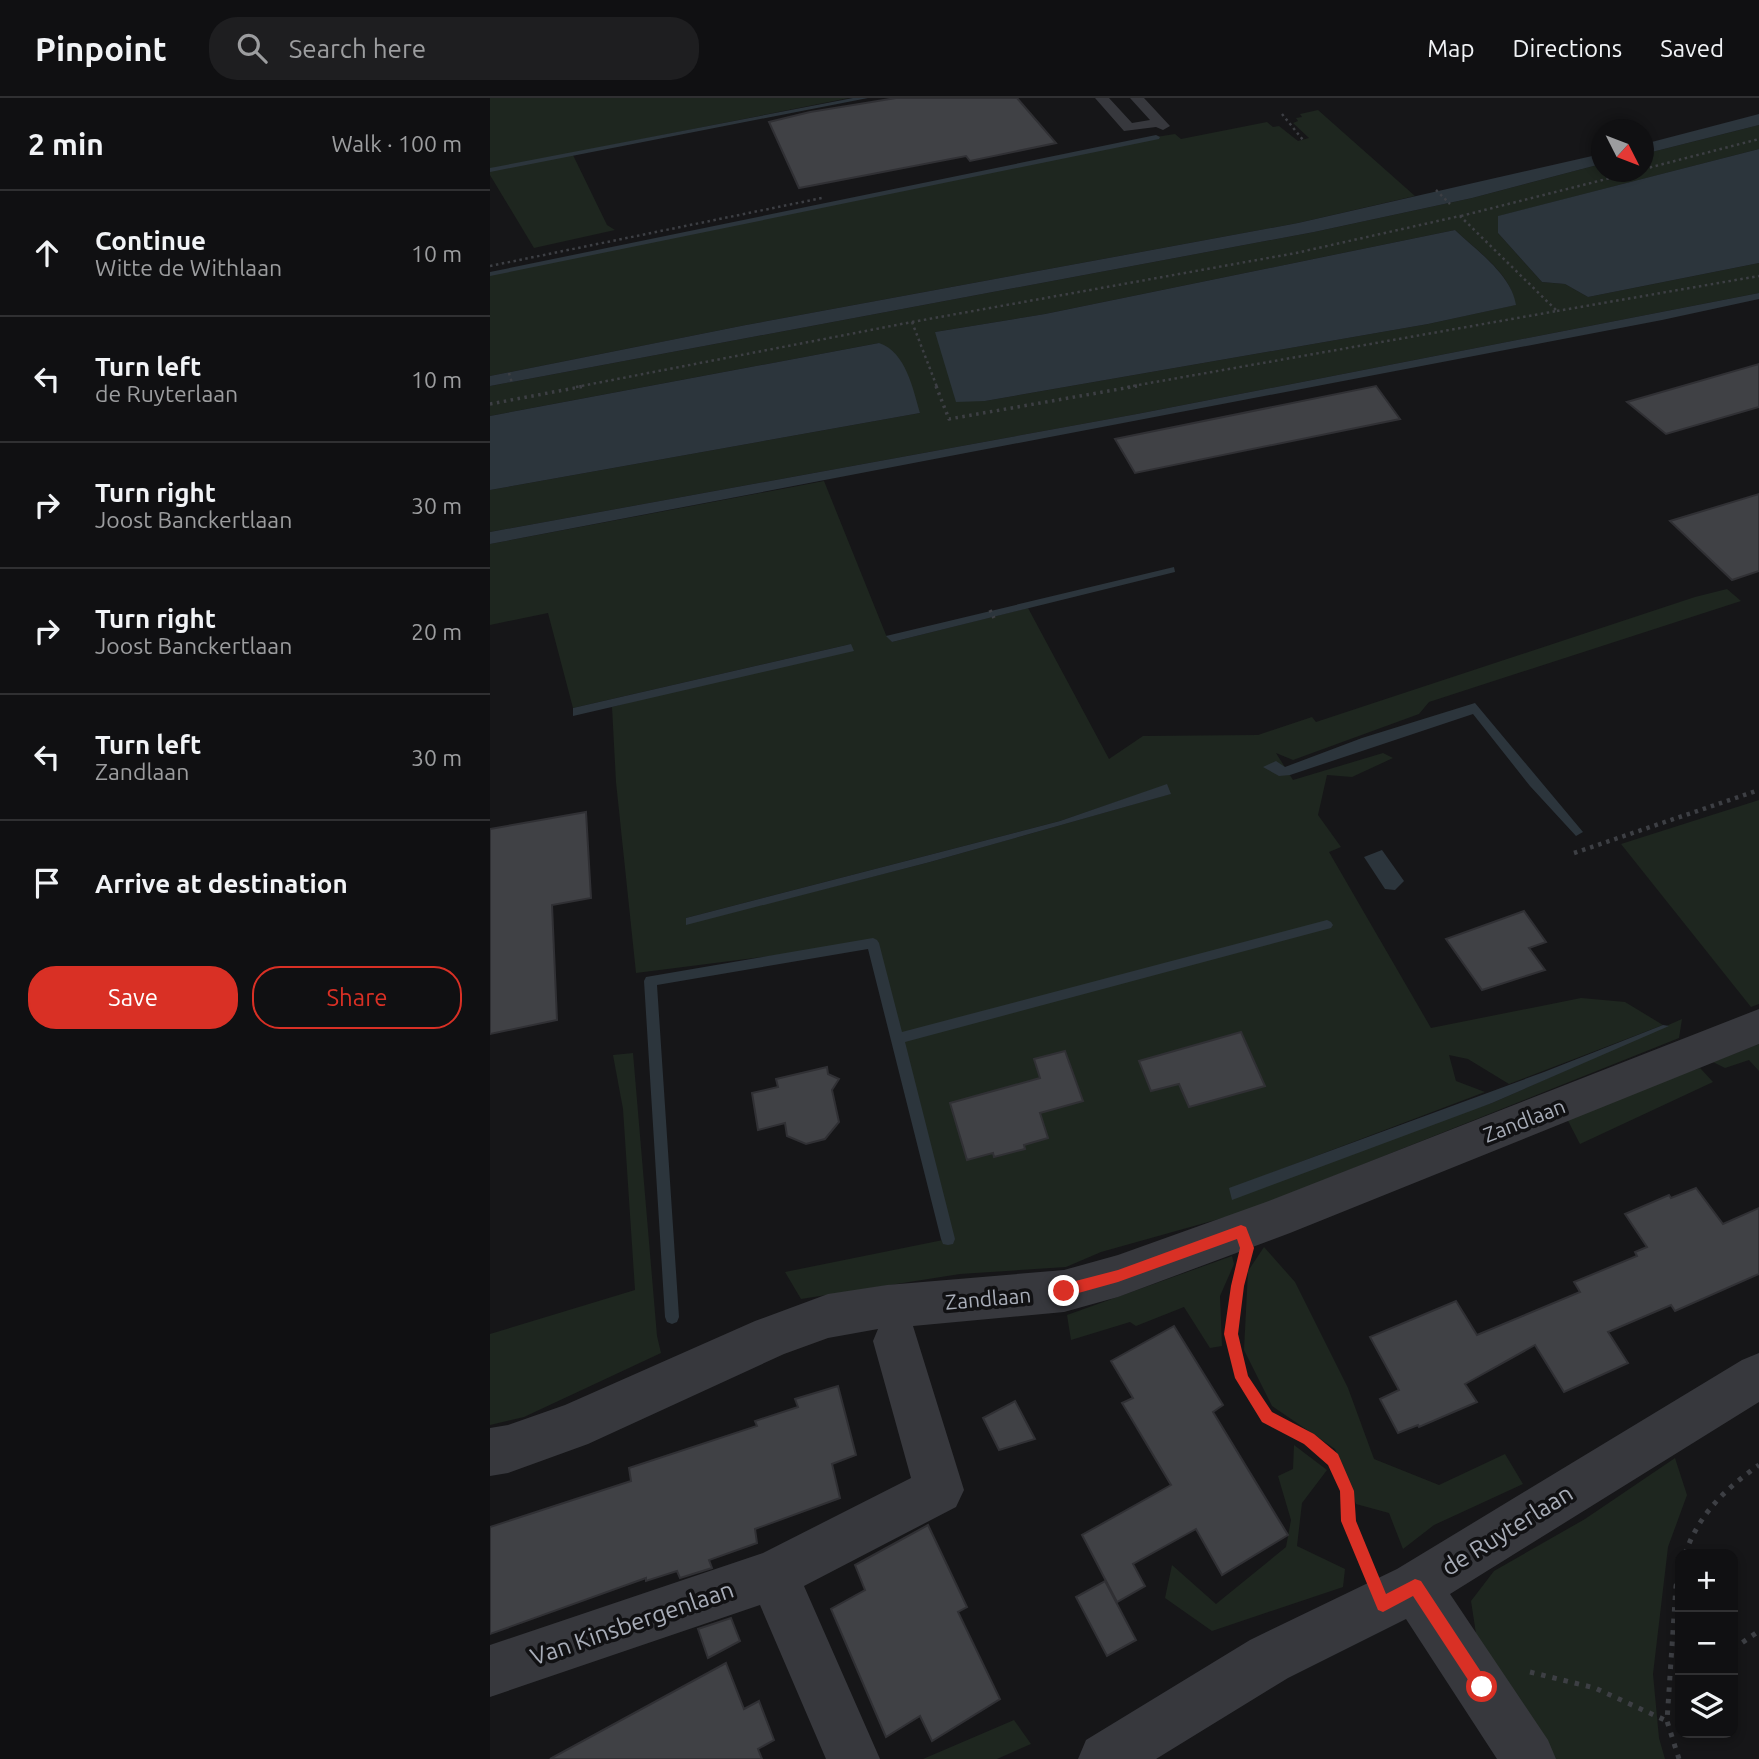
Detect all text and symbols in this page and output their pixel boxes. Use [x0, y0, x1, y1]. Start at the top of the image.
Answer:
search box [209, 17, 699, 80]
icon: search [233, 29, 271, 67]
text: Pinpoint [35, 30, 167, 67]
text: Search here [289, 34, 426, 63]
text: Map [1427, 35, 1474, 62]
text: Directions [1512, 35, 1622, 62]
text: Saved [1660, 35, 1724, 62]
north arrow [1591, 119, 1654, 182]
text: 2 min [28, 127, 104, 161]
text: Walk · 100 m [331, 131, 462, 156]
text: Continue [95, 226, 206, 255]
icon: ahead [28, 234, 66, 272]
text: 10 m [411, 241, 462, 266]
text: Witte de Withlaan [95, 255, 282, 280]
text: Turn left [95, 352, 201, 381]
icon: left [28, 360, 66, 398]
text: 10 m [411, 367, 462, 392]
text: de Ruyterlaan [95, 381, 238, 406]
text: Turn right [95, 478, 216, 507]
icon: right [28, 486, 66, 524]
text: 30 m [411, 493, 462, 518]
text: Joost Banckertlaan [95, 507, 292, 532]
text: Turn right [95, 604, 216, 633]
icon: right [28, 612, 66, 650]
text: 20 m [411, 619, 462, 644]
text: Joost Banckertlaan [95, 633, 292, 658]
text: Turn left [95, 730, 201, 759]
icon: left [28, 738, 66, 776]
text: 30 m [411, 745, 462, 770]
text: Zandlaan [95, 759, 189, 784]
icon: arrive [28, 864, 66, 902]
text: Arrive at destination [95, 869, 348, 898]
button: Save [28, 966, 238, 1029]
button: Share [252, 966, 462, 1029]
street label: Zandlaan [1480, 1093, 1568, 1147]
route end [1048, 1275, 1079, 1306]
street label: Zandlaan [944, 1282, 1032, 1314]
street label: de Ruyterlaan [1436, 1479, 1578, 1581]
map controls [1675, 1549, 1738, 1738]
button: + [1675, 1549, 1738, 1612]
street label: Van Kinsbergenlaan [527, 1576, 737, 1670]
button: − [1675, 1612, 1738, 1675]
route start [1466, 1671, 1497, 1702]
button: layers [1675, 1675, 1738, 1738]

